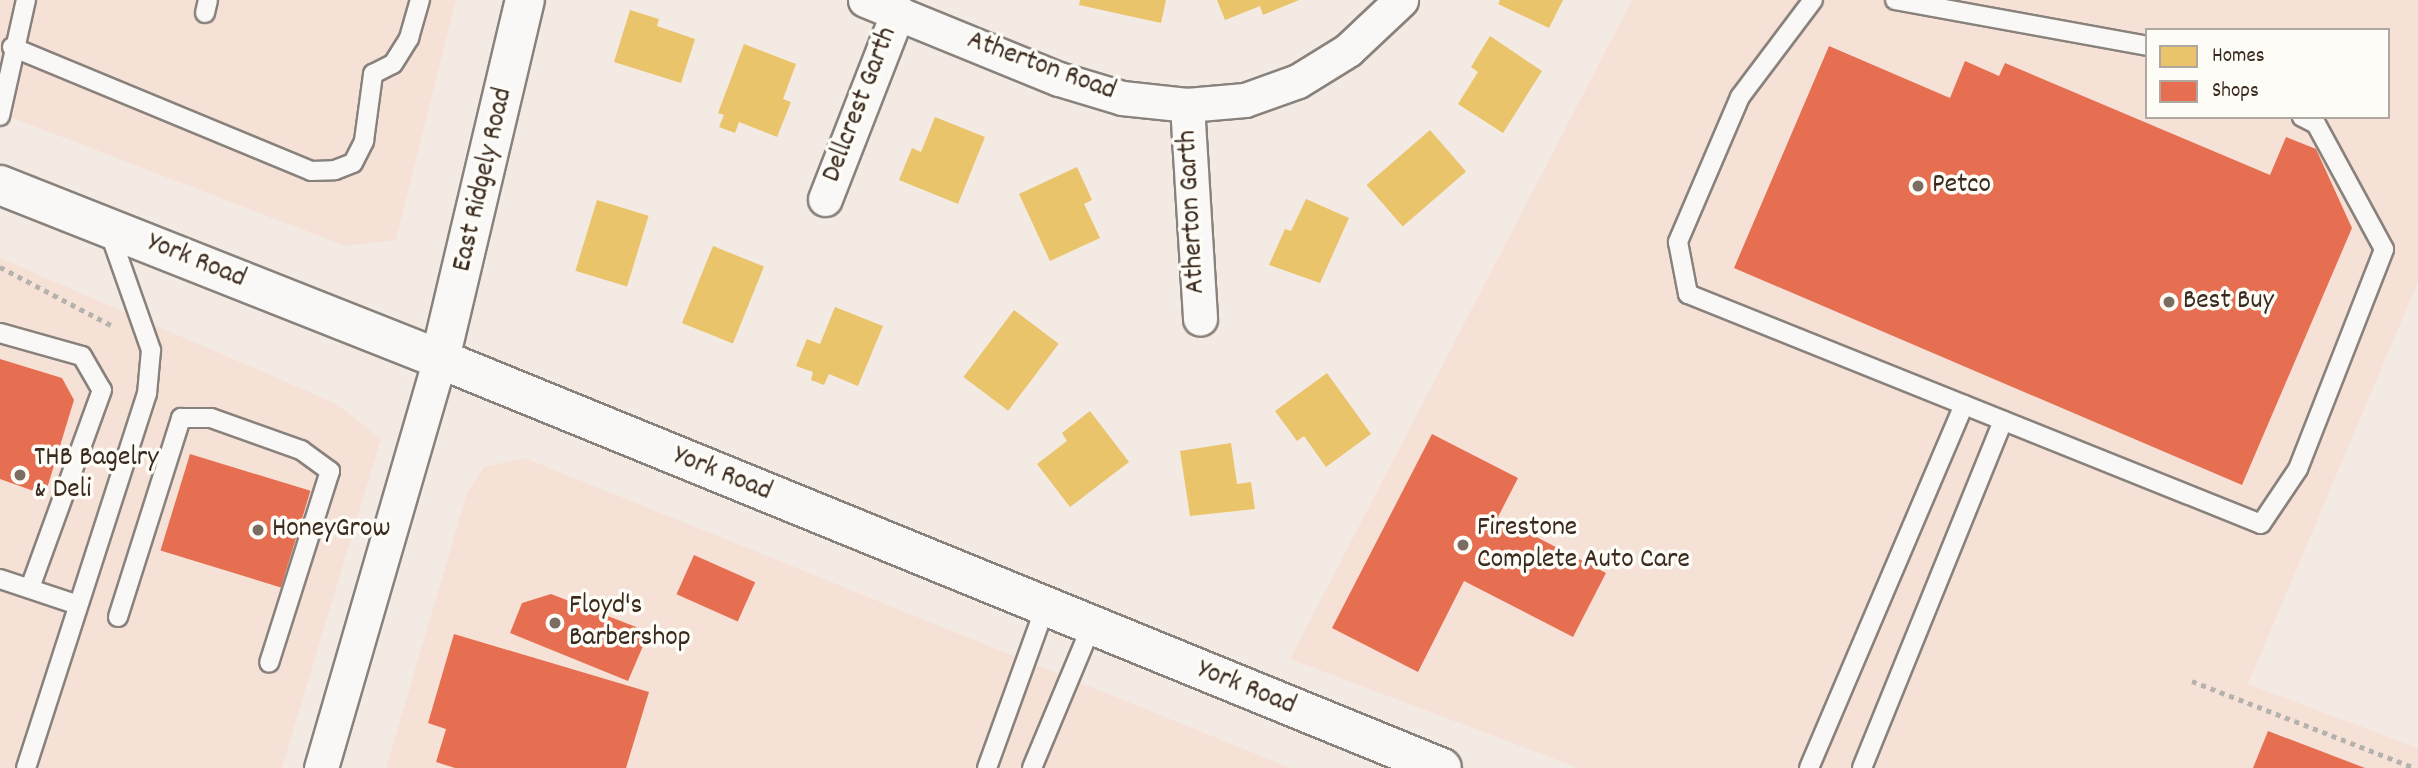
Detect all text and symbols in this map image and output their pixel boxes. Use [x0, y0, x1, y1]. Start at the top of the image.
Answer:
street label: Dellcrest Garth [816, 23, 906, 187]
street label: Atherton Road [962, 25, 1120, 109]
legend [2145, 28, 2390, 119]
text: Homes [2212, 42, 2265, 72]
text: Shops [2212, 77, 2259, 107]
street label: East Ridgely Road [447, 85, 521, 275]
street label: Atherton Garth [1172, 129, 1214, 295]
place label: Petco [1932, 169, 1991, 203]
marker: Petco [1910, 178, 1926, 194]
street label: York Road [142, 227, 250, 297]
place label: Best Buy [2183, 285, 2274, 319]
marker: Best Buy [2161, 294, 2177, 310]
street label: York Road [668, 440, 776, 510]
place label: THB Bagelry & Deli [34, 442, 159, 508]
marker: THB Bagelry & Deli [12, 467, 28, 483]
place label: Firestone Complete Auto Care [1477, 512, 1690, 578]
place label: HoneyGrow [272, 513, 390, 547]
marker: HoneyGrow [250, 522, 266, 538]
marker: Firestone Complete Auto Care [1455, 537, 1471, 553]
place label: Floyd's Barbershop [569, 590, 691, 656]
marker: Floyd's Barbershop [547, 615, 563, 631]
street label: York Road [1192, 654, 1300, 724]

